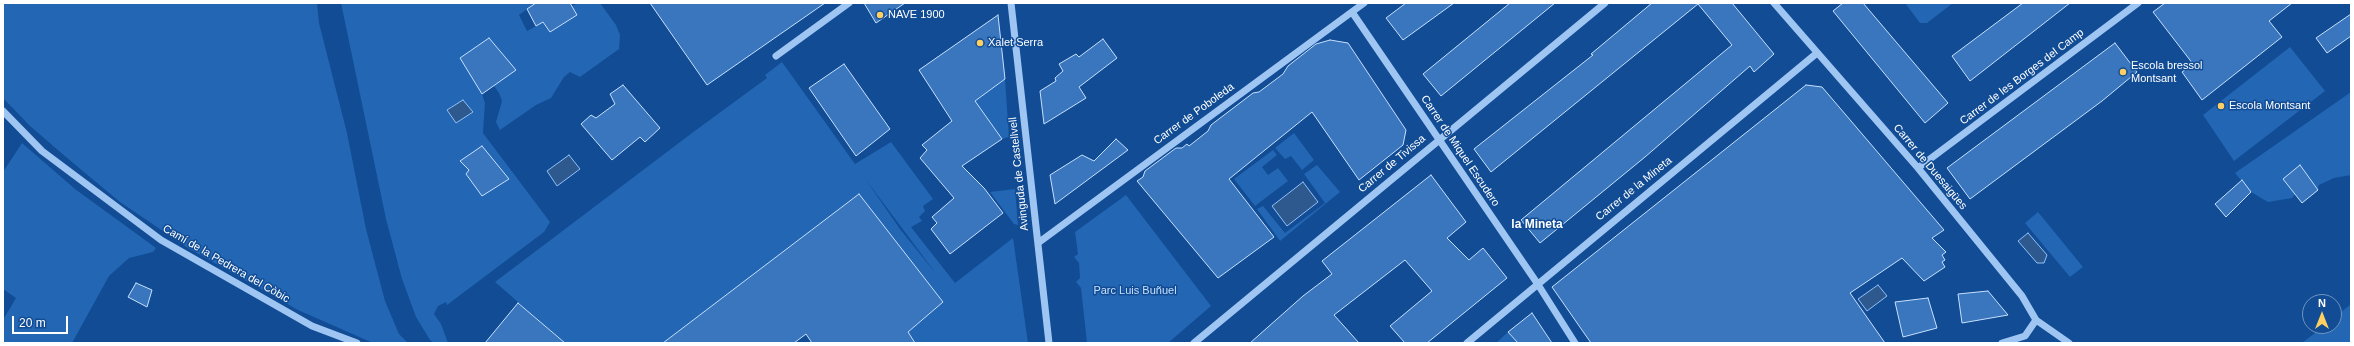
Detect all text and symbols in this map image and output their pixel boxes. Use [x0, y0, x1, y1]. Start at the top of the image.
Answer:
place label: NAVE 1900 [888, 8, 945, 22]
marker: NAVE 1900 [875, 10, 885, 20]
street label: Carrer de les Borges del Camp [1957, 26, 2087, 128]
place label: Xalet Serra [988, 36, 1043, 50]
marker: Xalet Serra [975, 38, 985, 48]
place label: Escola bressol Montsant [2131, 59, 2203, 85]
marker: Escola bressol Montsant [2118, 67, 2128, 77]
street label: Carrer de Poboleda [1151, 80, 1237, 148]
street label: Carrer de Miquel Escudero [1418, 93, 1502, 209]
place label: Escola Montsant [2229, 99, 2310, 113]
marker: Escola Montsant [2216, 101, 2226, 111]
street label: Avinguda de Castellvell [1006, 117, 1032, 231]
street label: Carrer de Duesaigües [1890, 122, 1970, 212]
street label: Carrer de Tivissa [1356, 132, 1428, 196]
street label: Carrer de la Mineta [1593, 154, 1675, 224]
district label: la Mineta [1511, 218, 1563, 232]
street label: Camí de la Pedrera del Còbic [160, 222, 292, 306]
park label: Parc Luis Buñuel [1093, 284, 1177, 298]
north arrow [2302, 294, 2342, 334]
text: N [2318, 297, 2326, 309]
scale bar [14, 308, 70, 334]
text: 20 m [19, 316, 46, 330]

